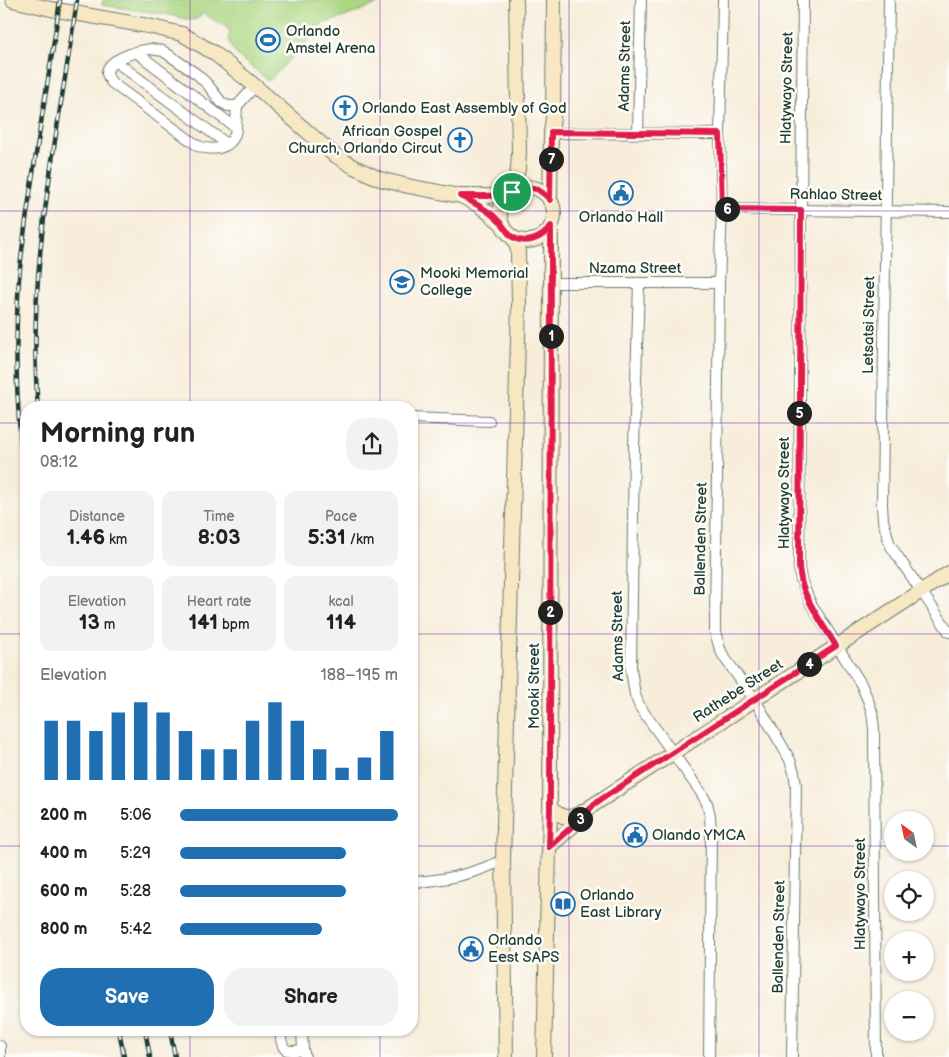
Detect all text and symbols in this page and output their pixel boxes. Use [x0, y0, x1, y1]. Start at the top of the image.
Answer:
street label: Adams Street [615, 20, 635, 112]
place label: Orlando Amstel Arena [286, 22, 376, 58]
sports icon: Orlando Amstel Arena [255, 27, 281, 53]
street label: Hlatywayo Street [777, 31, 797, 144]
church icon: Orlando East Assembly of God [332, 95, 358, 121]
place label: Orlando East Assembly of God [362, 99, 567, 118]
place label: African Gospel Church, Orlando Circut [288, 122, 442, 158]
church icon: African Gospel Church, Orlando Circut [447, 127, 473, 153]
pin: 7 [538, 146, 564, 172]
text: 7 [548, 151, 555, 168]
pin [491, 171, 533, 213]
icon: arrive [498, 178, 526, 206]
public building icon: Orlando Hall [608, 180, 634, 206]
street label: Rahlao Street [790, 185, 883, 205]
pin: 6 [714, 196, 740, 222]
text: 6 [723, 201, 732, 218]
place label: Orlando Hall [579, 208, 663, 227]
street label: Nzama Street [589, 259, 682, 278]
place label: Mooki Memorial College [420, 264, 528, 300]
school or university icon: Mooki Memorial College [389, 269, 415, 295]
street label: Letsatsi Street [859, 276, 879, 374]
pin: 1 [538, 324, 564, 348]
text: 1 [549, 328, 554, 345]
pin: 5 [786, 400, 812, 426]
text: 5 [795, 405, 804, 422]
text: Morning run [40, 417, 195, 450]
button: share [346, 418, 398, 470]
street label: Hlatywayo Street [775, 436, 794, 549]
text: 08:12 [40, 453, 78, 472]
street label: Ballenden Street [691, 482, 711, 596]
text: Distance [69, 508, 125, 525]
text: Time [203, 508, 235, 525]
text: Pace [325, 508, 357, 525]
text: 1.46 [67, 525, 105, 550]
text: 8:03 [197, 525, 241, 550]
text: 5:31 [308, 525, 346, 550]
text: km [105, 531, 127, 548]
text: /km [346, 531, 374, 548]
street label: Adams Street [608, 590, 628, 682]
text: Elevation [68, 593, 126, 610]
text: Heart rate [187, 593, 251, 610]
text: kcal [328, 593, 354, 610]
pin: 2 [538, 600, 562, 624]
text: 2 [546, 604, 555, 621]
text: 13 [79, 610, 100, 635]
text: 141 [188, 610, 218, 635]
text: 114 [326, 610, 356, 635]
text: m [100, 616, 115, 633]
text: bpm [218, 616, 250, 633]
street label: Mooki Street [525, 643, 544, 729]
pin: 4 [796, 652, 822, 676]
street label: Rathebe Street [690, 655, 787, 727]
text: 4 [805, 656, 814, 673]
text: Elevation [40, 666, 107, 685]
text: 188–195 m [320, 666, 398, 685]
text: 200 m [40, 806, 87, 825]
text: 5:06 [120, 806, 152, 825]
pin: 3 [568, 806, 592, 832]
text: 3 [576, 811, 585, 828]
north arrow [884, 811, 934, 861]
map controls [884, 811, 934, 1041]
public building icon: Olando YMCA [622, 822, 648, 848]
place label: Olando YMCA [652, 826, 746, 845]
street label: Hlatywayo Street [851, 837, 870, 950]
text: 400 m [40, 844, 87, 863]
text: 5:29 [120, 844, 151, 863]
button: locate [884, 871, 934, 921]
street label: Ballenden Street [769, 880, 789, 994]
text: 600 m [40, 882, 88, 901]
text: 5:28 [120, 882, 151, 901]
place label: Orlando East Library [580, 886, 662, 922]
library icon: Orlando East Library [550, 891, 576, 917]
text: 800 m [40, 920, 88, 939]
text: 5:42 [120, 920, 152, 939]
place label: Orlando Eest SAPS [488, 931, 559, 967]
button: + [884, 931, 934, 981]
public building icon: Orlando Eest SAPS [458, 936, 484, 962]
button: Save [40, 968, 214, 1026]
button: Share [224, 968, 398, 1026]
button: − [884, 991, 934, 1041]

